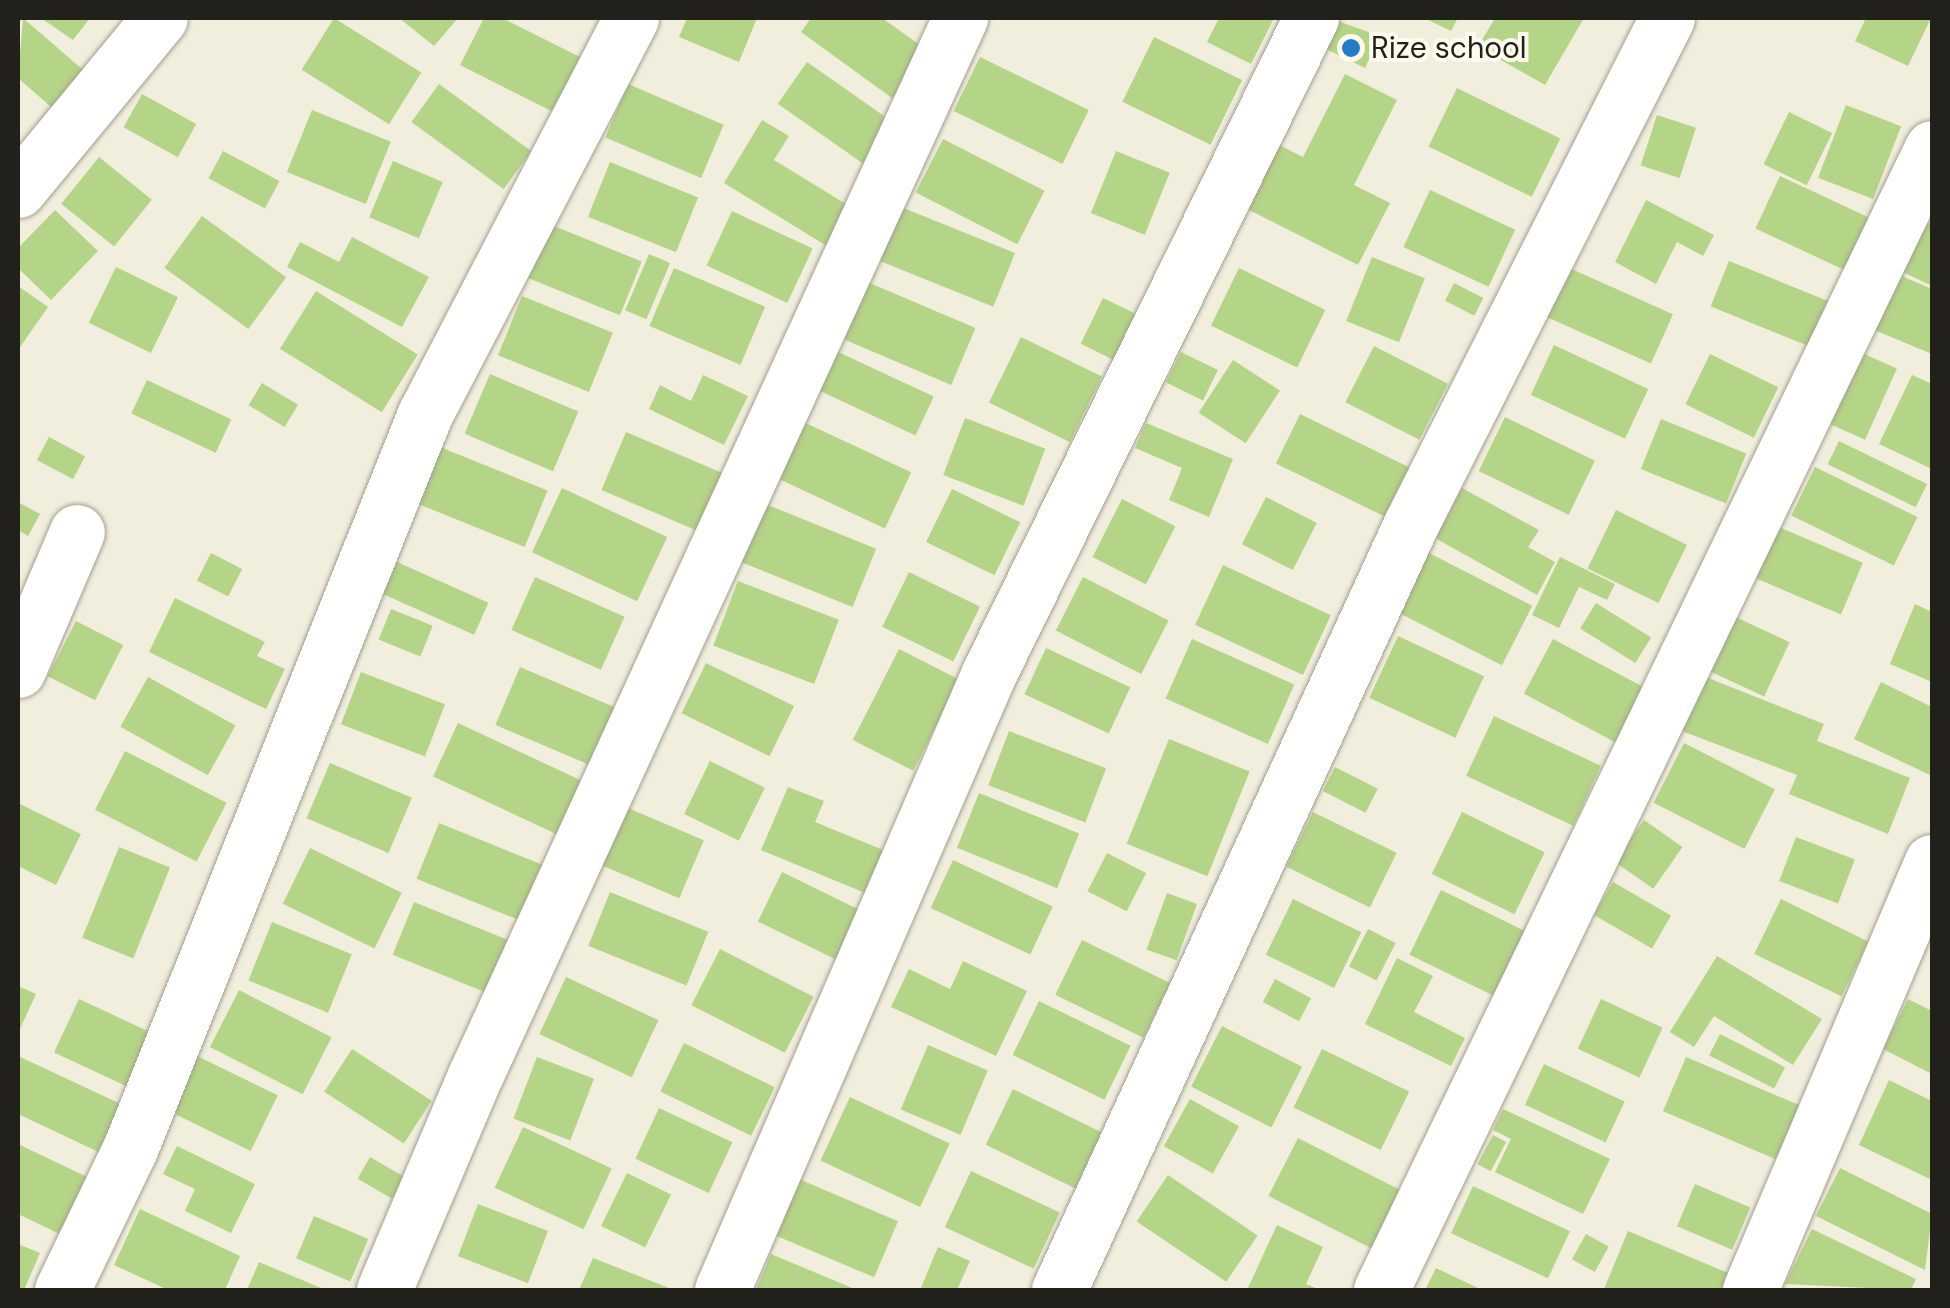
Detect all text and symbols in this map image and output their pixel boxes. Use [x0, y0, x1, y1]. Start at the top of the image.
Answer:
place label: Rize school [1371, 30, 1527, 66]
marker: Rize school [1340, 37, 1362, 59]

